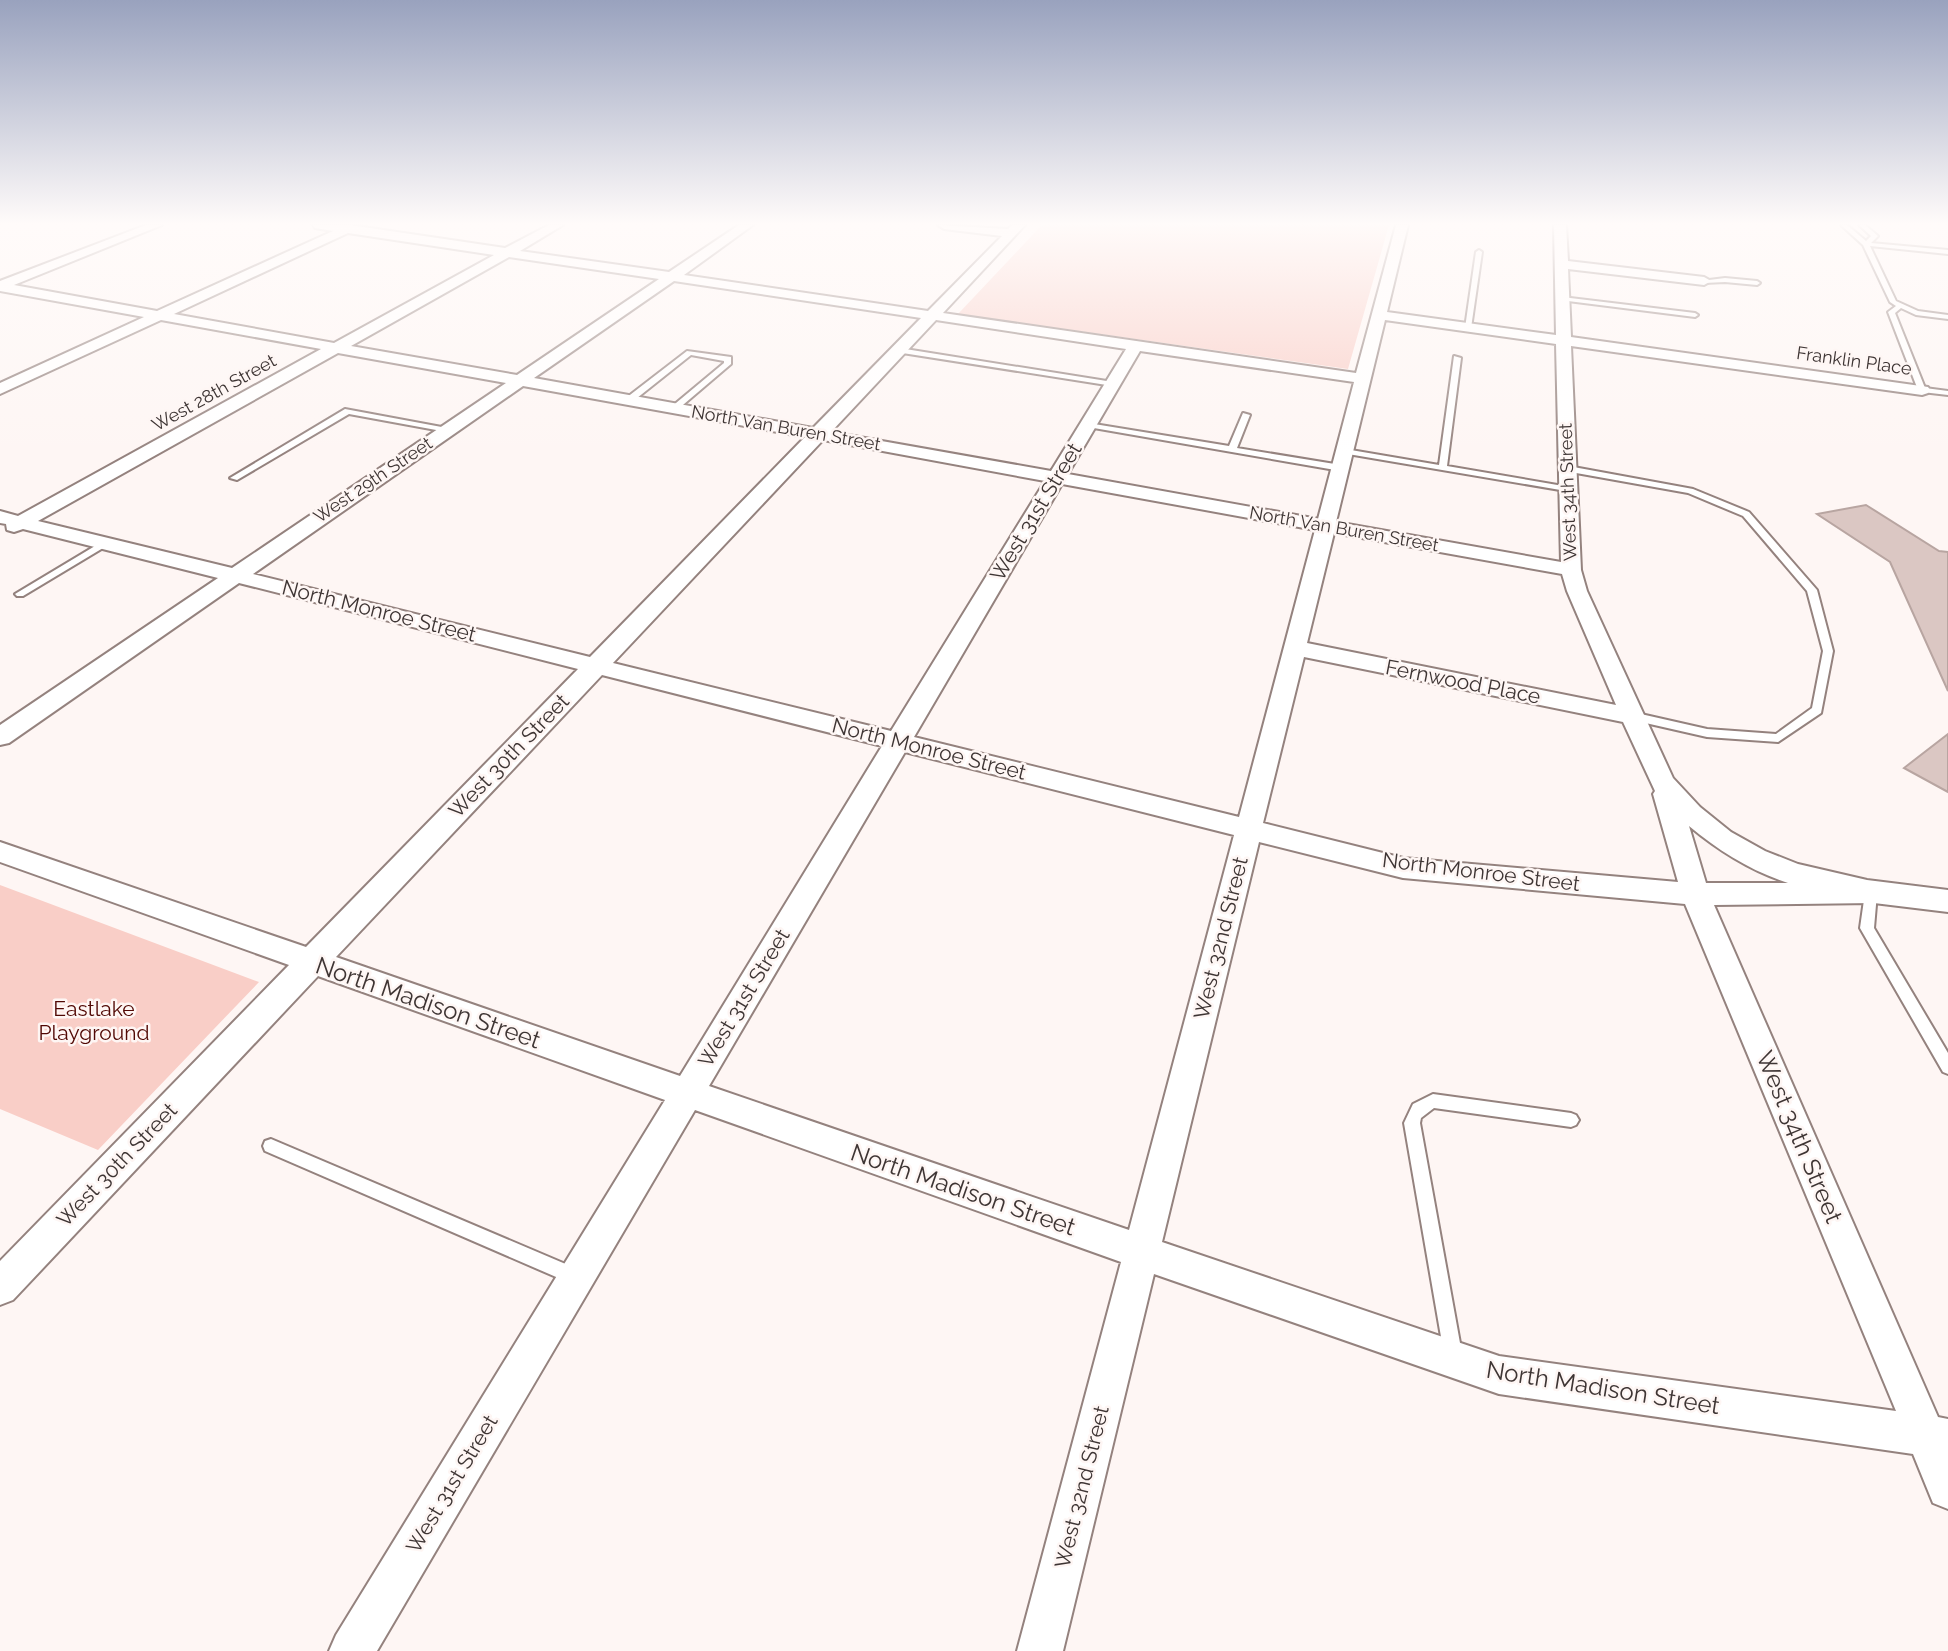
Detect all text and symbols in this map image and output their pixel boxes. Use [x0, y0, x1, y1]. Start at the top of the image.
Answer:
street label: Franklin Place [1795, 342, 1913, 379]
street label: West 28th Street [148, 350, 279, 435]
street label: North Van Buren Street [690, 401, 882, 454]
street label: West 34th Street [1555, 423, 1580, 561]
street label: West 29th Street [309, 432, 436, 527]
street label: West 31st Street [985, 438, 1087, 585]
street label: North Van Buren Street [1248, 502, 1440, 555]
street label: North Monroe Street [280, 574, 479, 647]
street label: Fernwood Place [1383, 654, 1543, 709]
street label: West 30th Street [443, 689, 574, 823]
street label: North Monroe Street [830, 712, 1029, 785]
street label: North Monroe Street [1381, 847, 1581, 896]
street label: West 32nd Street [1188, 854, 1253, 1022]
street label: West 31st Street [693, 924, 795, 1071]
street label: North Madison Street [312, 950, 544, 1055]
park label: Eastlake Playground [38, 996, 150, 1045]
street label: West 34th Street [1750, 1046, 1849, 1227]
street label: West 30th Street [51, 1098, 182, 1232]
street label: North Madison Street [847, 1137, 1079, 1242]
street label: North Madison Street [1484, 1355, 1722, 1420]
street label: West 32nd Street [1049, 1403, 1114, 1571]
street label: West 31st Street [401, 1410, 503, 1557]

